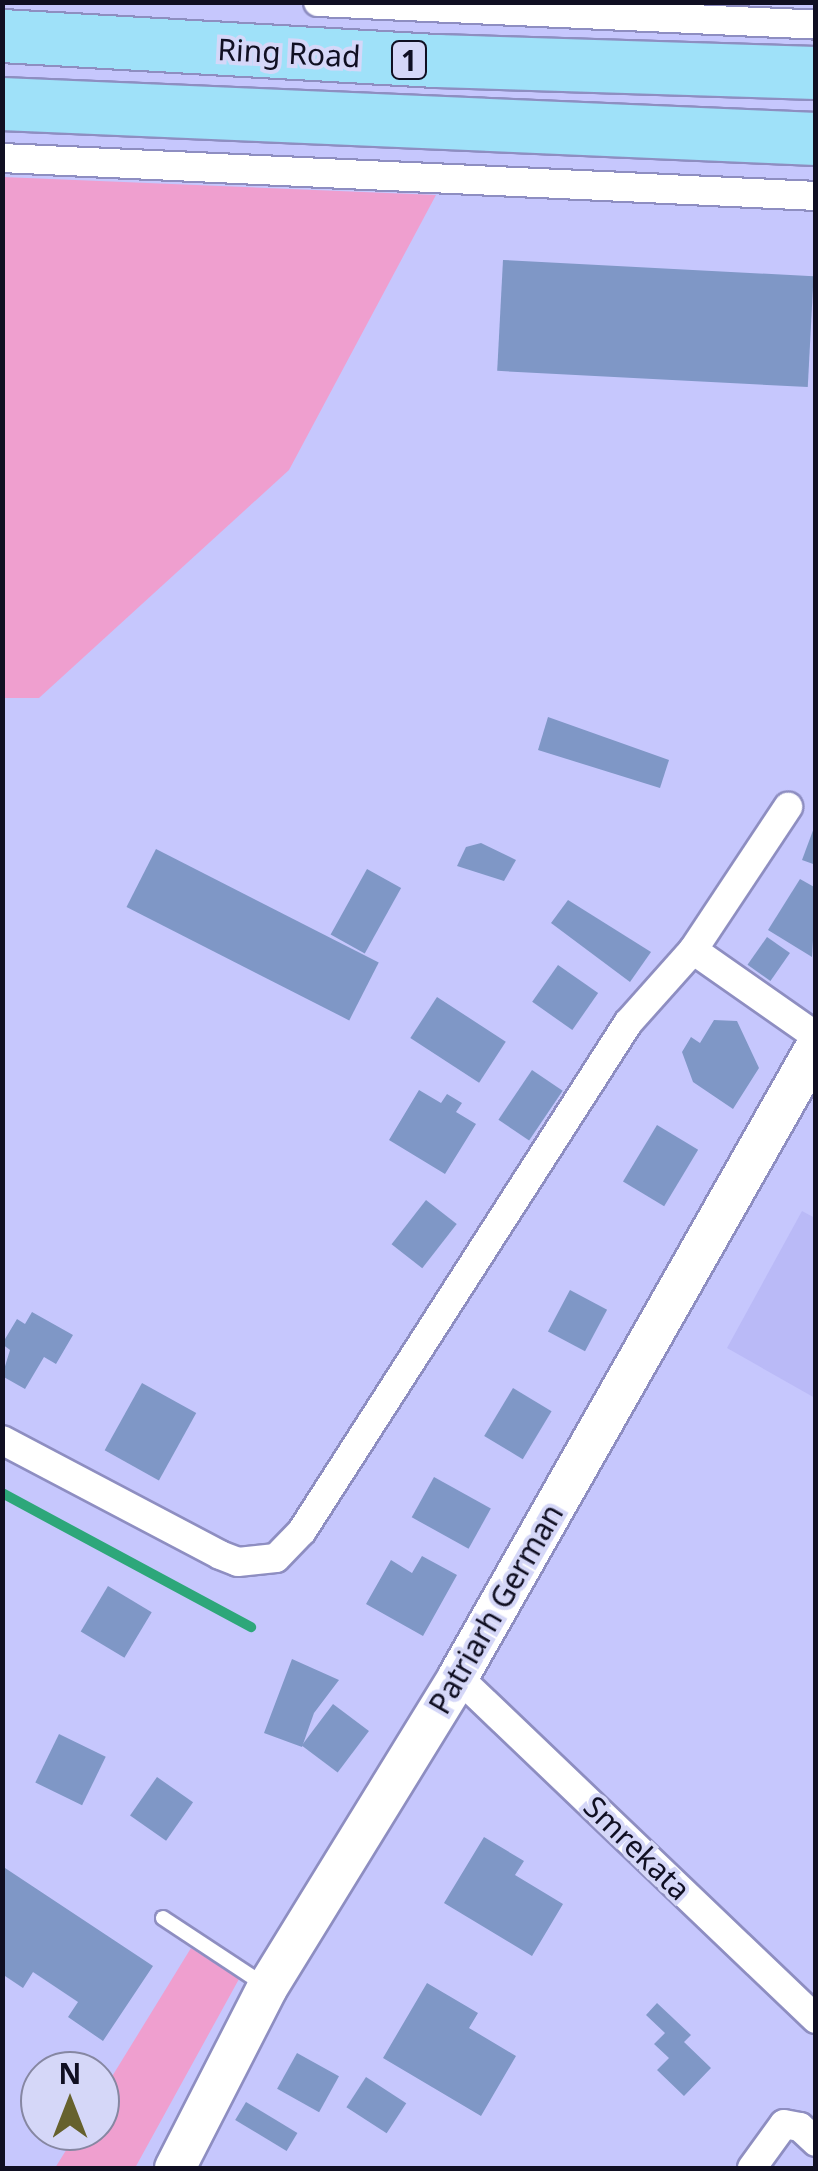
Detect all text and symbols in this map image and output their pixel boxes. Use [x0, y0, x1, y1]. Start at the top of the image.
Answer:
street label: Ring Road [217, 31, 361, 75]
road number: 1 [389, 37, 429, 83]
street label: Patriarh German [421, 1498, 571, 1720]
street label: Smrekata [576, 1789, 698, 1907]
north arrow [20, 2051, 120, 2151]
text: N [59, 2054, 81, 2092]

